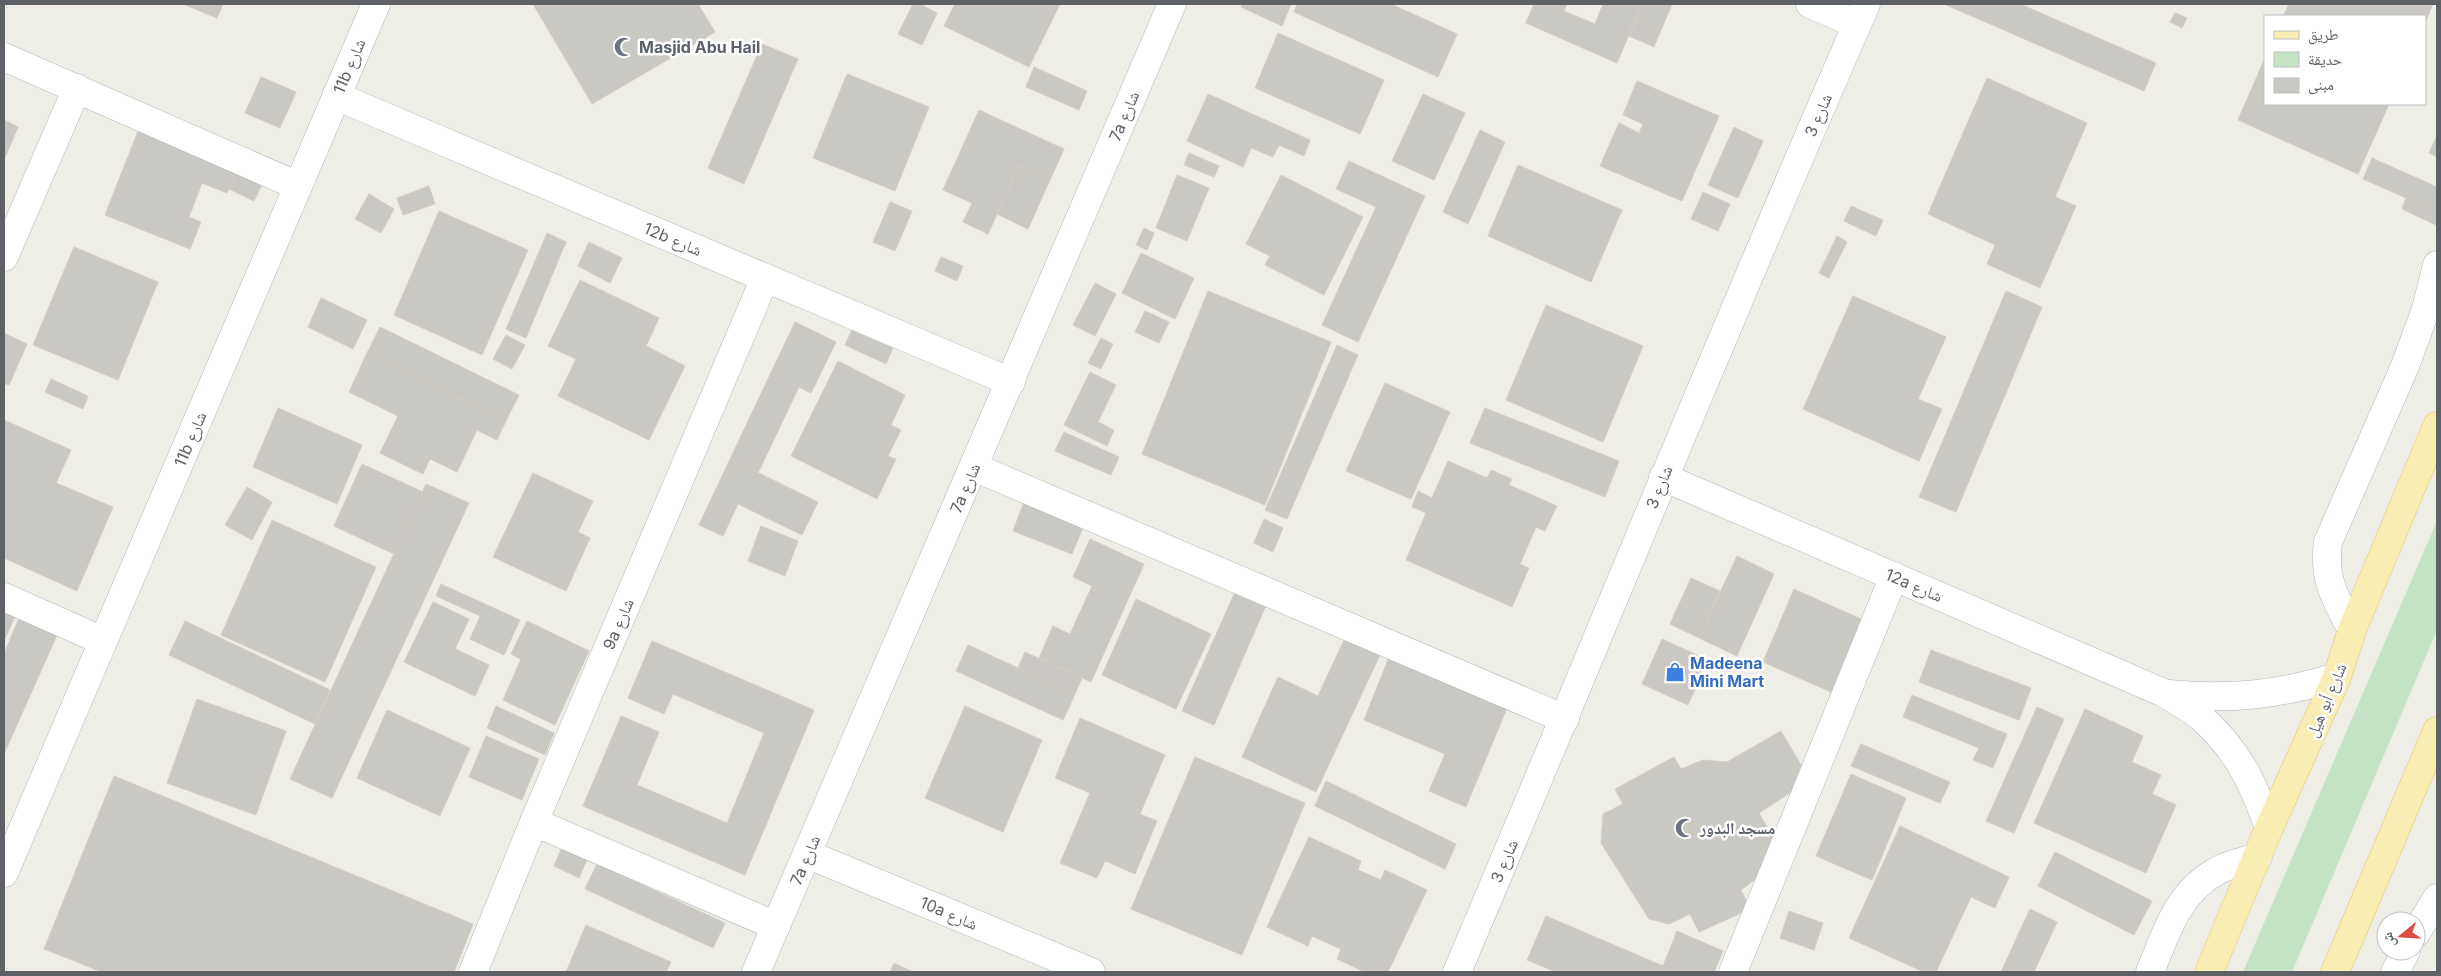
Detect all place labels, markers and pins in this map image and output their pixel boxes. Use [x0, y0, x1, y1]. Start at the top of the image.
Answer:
mosque icon: Masjid Abu Hail [613, 36, 635, 58]
place label: Masjid Abu Hail [639, 37, 760, 57]
place label: Madeena Mini Mart [1690, 653, 1764, 691]
shop icon: Madeena Mini Mart [1664, 661, 1686, 683]
mosque icon: مسجد البدور [1674, 817, 1696, 839]
place label: مسجد البدور [1699, 818, 1775, 838]

